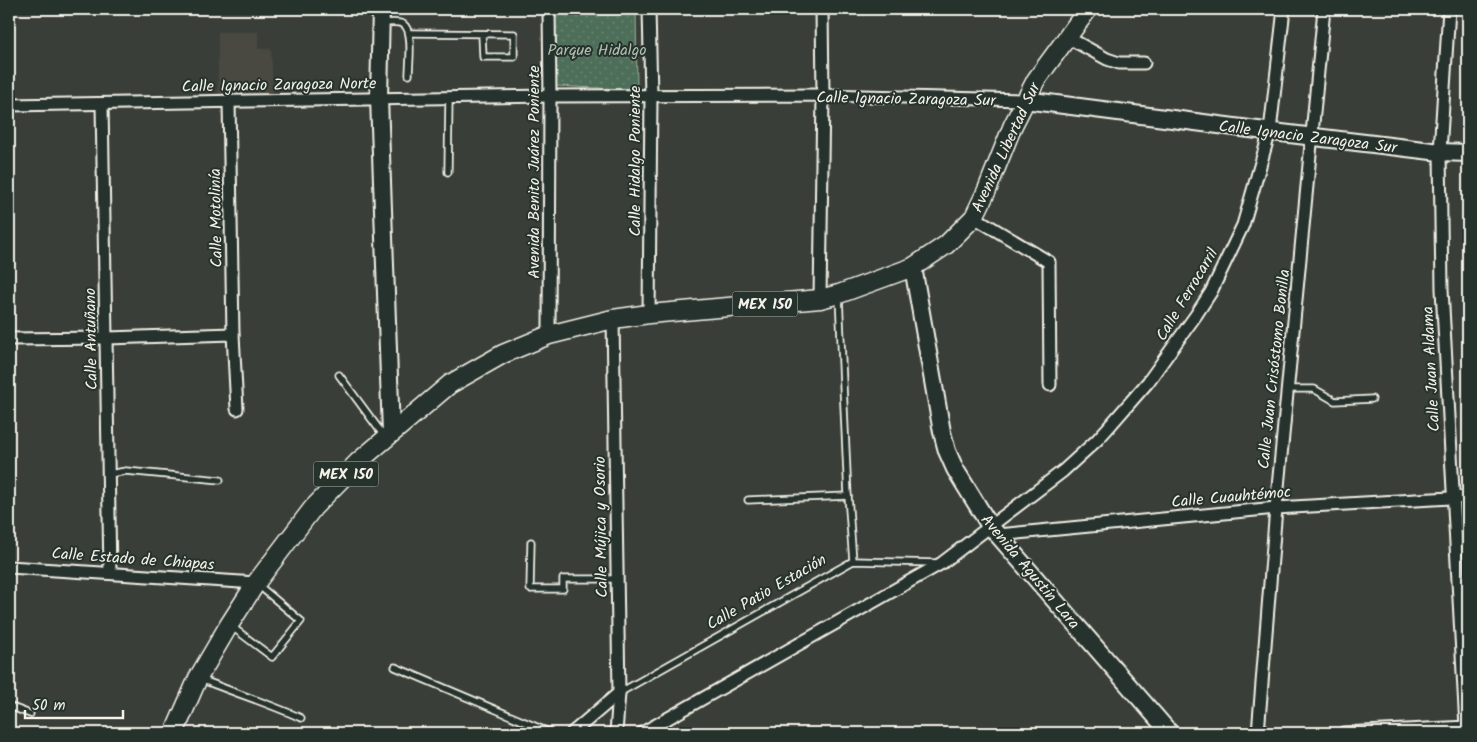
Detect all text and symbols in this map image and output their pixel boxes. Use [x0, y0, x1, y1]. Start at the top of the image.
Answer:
park label: Parque Hidalgo [547, 38, 647, 63]
street label: Avenida Benito Juárez Poniente [522, 65, 547, 279]
street label: Calle Ignacio Zaragoza Norte [182, 71, 376, 100]
street label: Avenida Libertad Sur [965, 77, 1048, 217]
street label: Calle Hidalgo Poniente [623, 85, 648, 237]
street label: Calle Ignacio Zaragoza Sur [816, 85, 998, 114]
street label: Calle Ignacio Zaragoza Sur [1217, 114, 1400, 161]
street label: Calle Motolinía [203, 168, 230, 268]
street label: Calle Ferrocarril [1150, 243, 1225, 346]
street label: Calle Juan Crisóstomo Bonilla [1252, 268, 1297, 470]
street label: Calle Antuñano [78, 288, 105, 390]
road number: MEX 150 [732, 292, 798, 316]
street label: Calle Juan Aldama [1416, 306, 1447, 432]
street label: Calle Mújica y Osorio [588, 456, 615, 598]
road number: MEX 150 [314, 462, 378, 486]
street label: Calle Cuauhtémoc [1170, 480, 1292, 515]
street label: Avenida Agustín Lara [974, 509, 1086, 635]
street label: Calle Estado de Chiapas [51, 541, 215, 578]
street label: Calle Patio Estación [702, 548, 831, 637]
scale bar [25, 687, 122, 719]
text: 50 m [32, 694, 66, 718]

